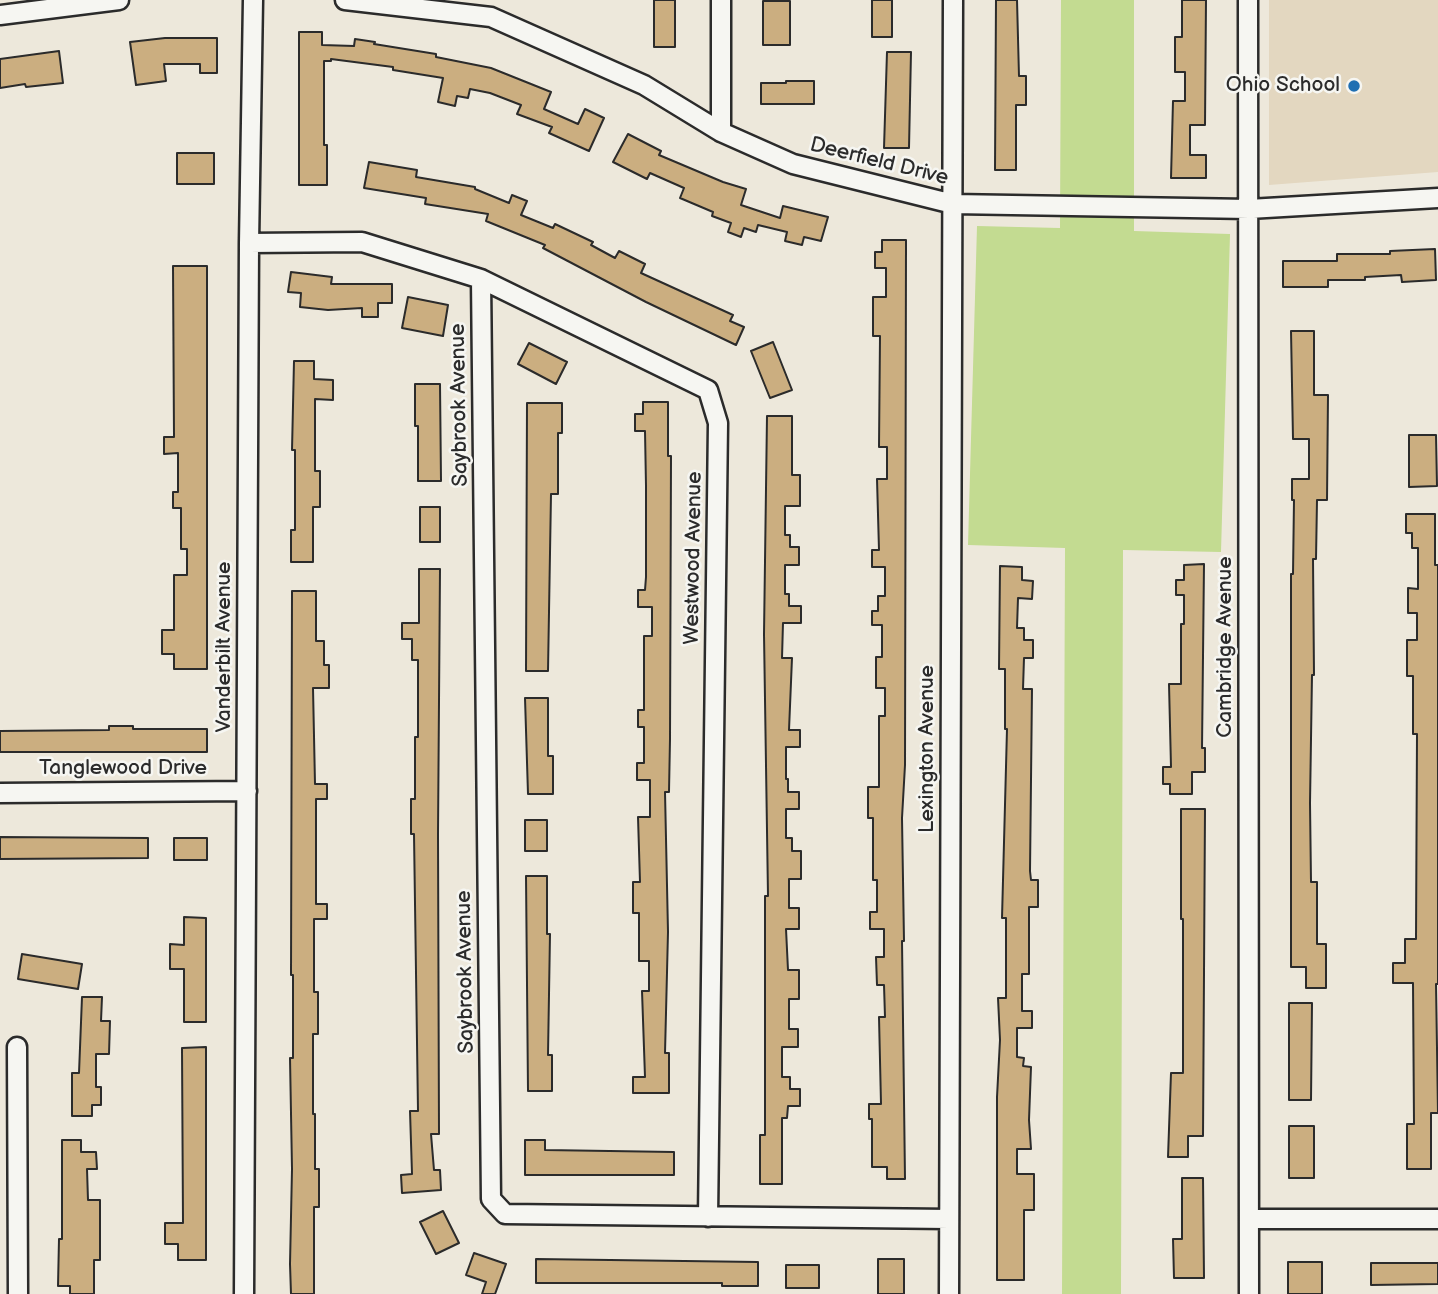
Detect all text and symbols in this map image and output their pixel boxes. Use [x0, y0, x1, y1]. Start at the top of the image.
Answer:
place label: Ohio School [1226, 73, 1340, 99]
marker: Ohio School [1346, 78, 1362, 94]
street label: Deerfield Drive [807, 133, 951, 191]
street label: Saybrook Avenue [446, 323, 474, 487]
street label: Westwood Avenue [680, 471, 708, 645]
street label: Cambridge Avenue [1213, 556, 1239, 738]
street label: Vanderbilt Avenue [212, 561, 238, 733]
street label: Lexington Avenue [915, 665, 941, 833]
street label: Tanglewood Drive [39, 756, 207, 782]
street label: Saybrook Avenue [452, 890, 480, 1054]

